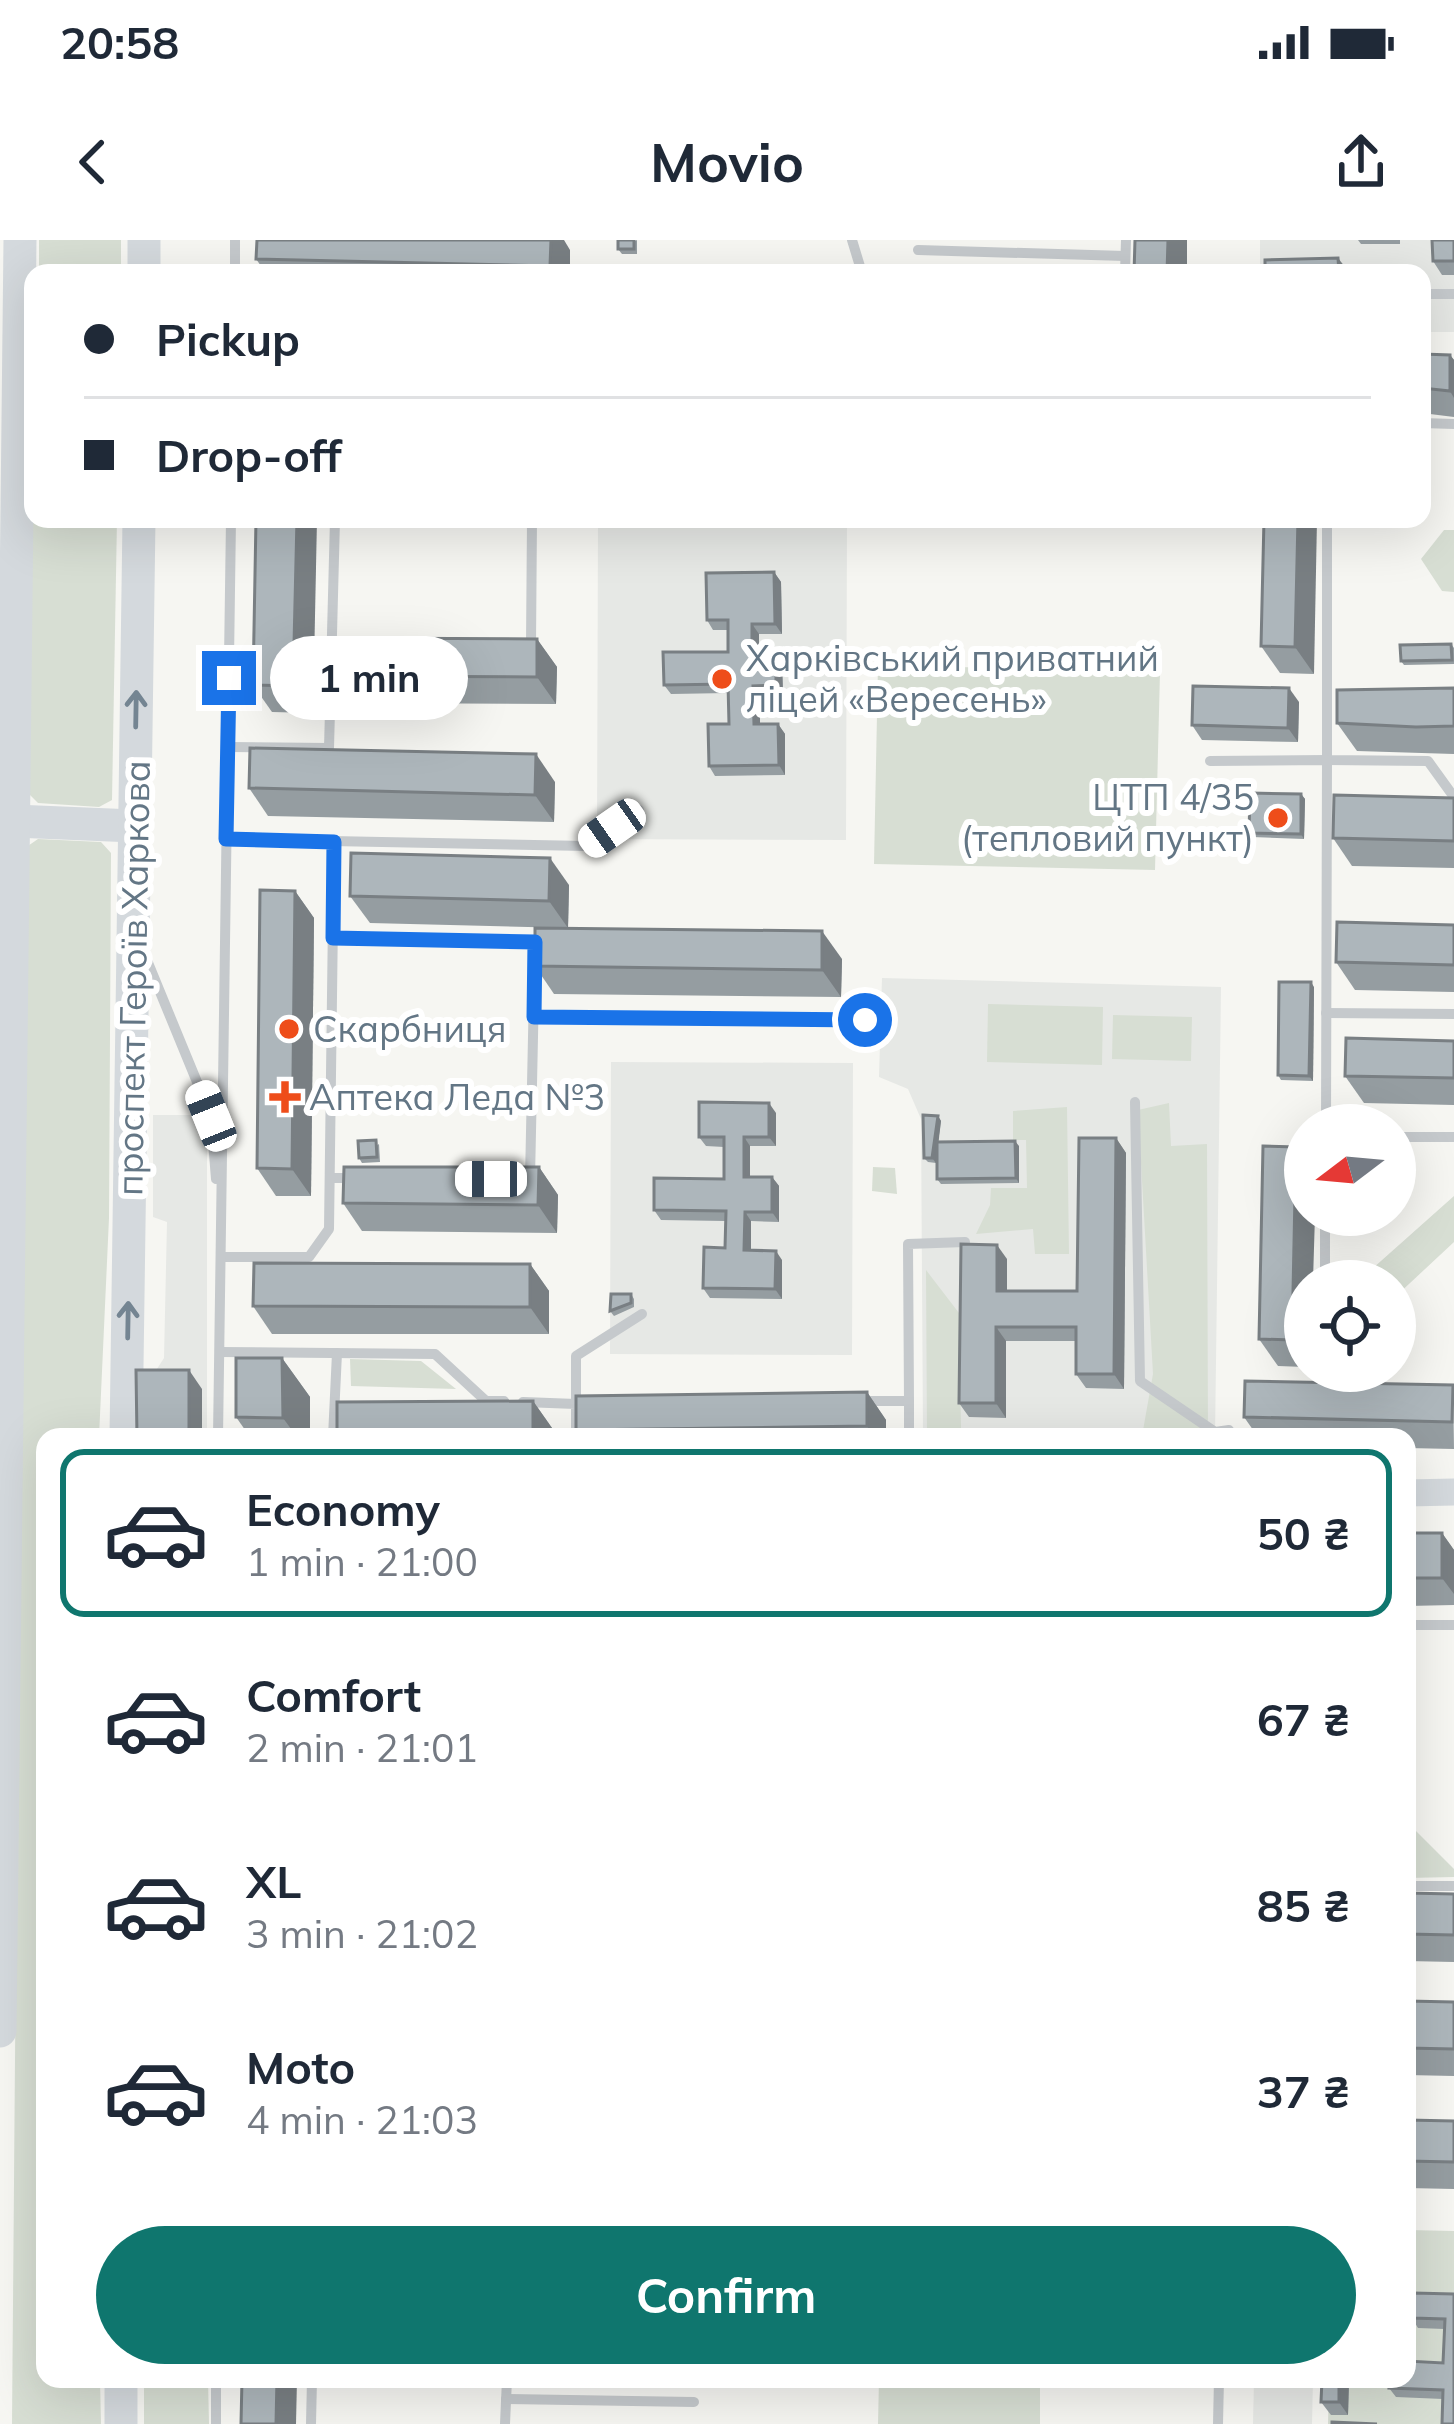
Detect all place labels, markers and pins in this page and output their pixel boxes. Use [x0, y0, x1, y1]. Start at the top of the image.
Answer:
place label: Харківський приватний ліцей «Вересень» [746, 635, 1159, 721]
marker: Харківський приватний ліцей «Вересень» [709, 666, 735, 692]
place label: ЦТП 4/35 (тепловий пункт) [961, 774, 1254, 860]
marker: ЦТП 4/35 (тепловий пункт) [1265, 805, 1291, 831]
place label: Скарбниця [313, 1006, 507, 1051]
marker: Скарбниця [276, 1016, 302, 1042]
place label: Аптека Леда №3 [309, 1074, 605, 1119]
marker: Аптека Леда №3 [272, 1084, 298, 1110]

